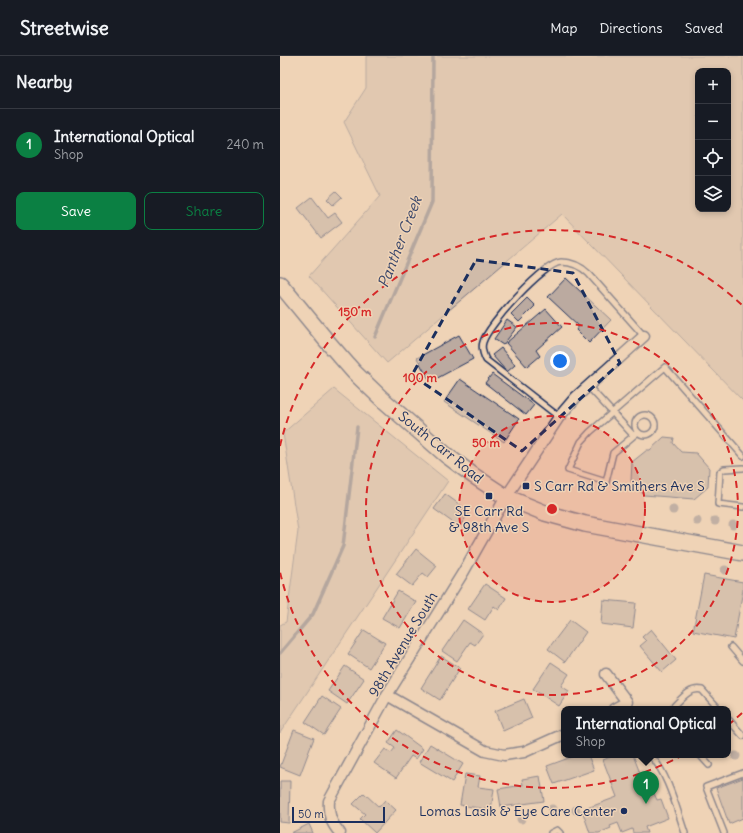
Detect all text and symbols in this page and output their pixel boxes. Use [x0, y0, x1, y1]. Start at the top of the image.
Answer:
text: Streetwise [20, 16, 109, 40]
text: Map [550, 19, 577, 37]
text: Directions [599, 19, 663, 37]
text: Saved [685, 19, 723, 37]
map controls [695, 68, 731, 212]
button: + [695, 68, 731, 104]
text: Nearby [16, 71, 72, 93]
button: − [695, 104, 731, 140]
text: International Optical [54, 127, 194, 146]
text: 1 [26, 136, 32, 153]
text: 240 m [227, 136, 264, 153]
button: locate [695, 140, 731, 176]
text: Shop [54, 146, 83, 163]
button: layers [695, 176, 731, 212]
button: Save [16, 192, 136, 230]
button: Share [144, 192, 264, 230]
water label: Panther Creek [373, 192, 426, 290]
text: 150 m [339, 304, 372, 319]
your location [550, 351, 570, 371]
text: 100 m [403, 370, 437, 385]
street label: South Carr Road [395, 407, 487, 487]
text: 50 m [472, 435, 501, 450]
place label: S Carr Rd & Smithers Ave S [534, 477, 705, 495]
marker: S Carr Rd & Smithers Ave S [521, 481, 531, 491]
marker: SE Carr Rd & 98th Ave S [484, 491, 494, 501]
place label: SE Carr Rd & 98th Ave S [449, 502, 530, 536]
centre of rings [545, 502, 559, 516]
street label: 98th Avenue South [365, 588, 441, 700]
popup [561, 706, 731, 758]
text: International Optical [576, 714, 716, 733]
text: Shop [576, 733, 605, 750]
pin: 1 [633, 771, 659, 804]
place label: Lomas Lasik & Eye Care Center [419, 802, 616, 820]
scale bar [292, 805, 385, 824]
marker: Lomas Lasik & Eye Care Center [619, 806, 629, 816]
text: 50 m [298, 807, 324, 821]

